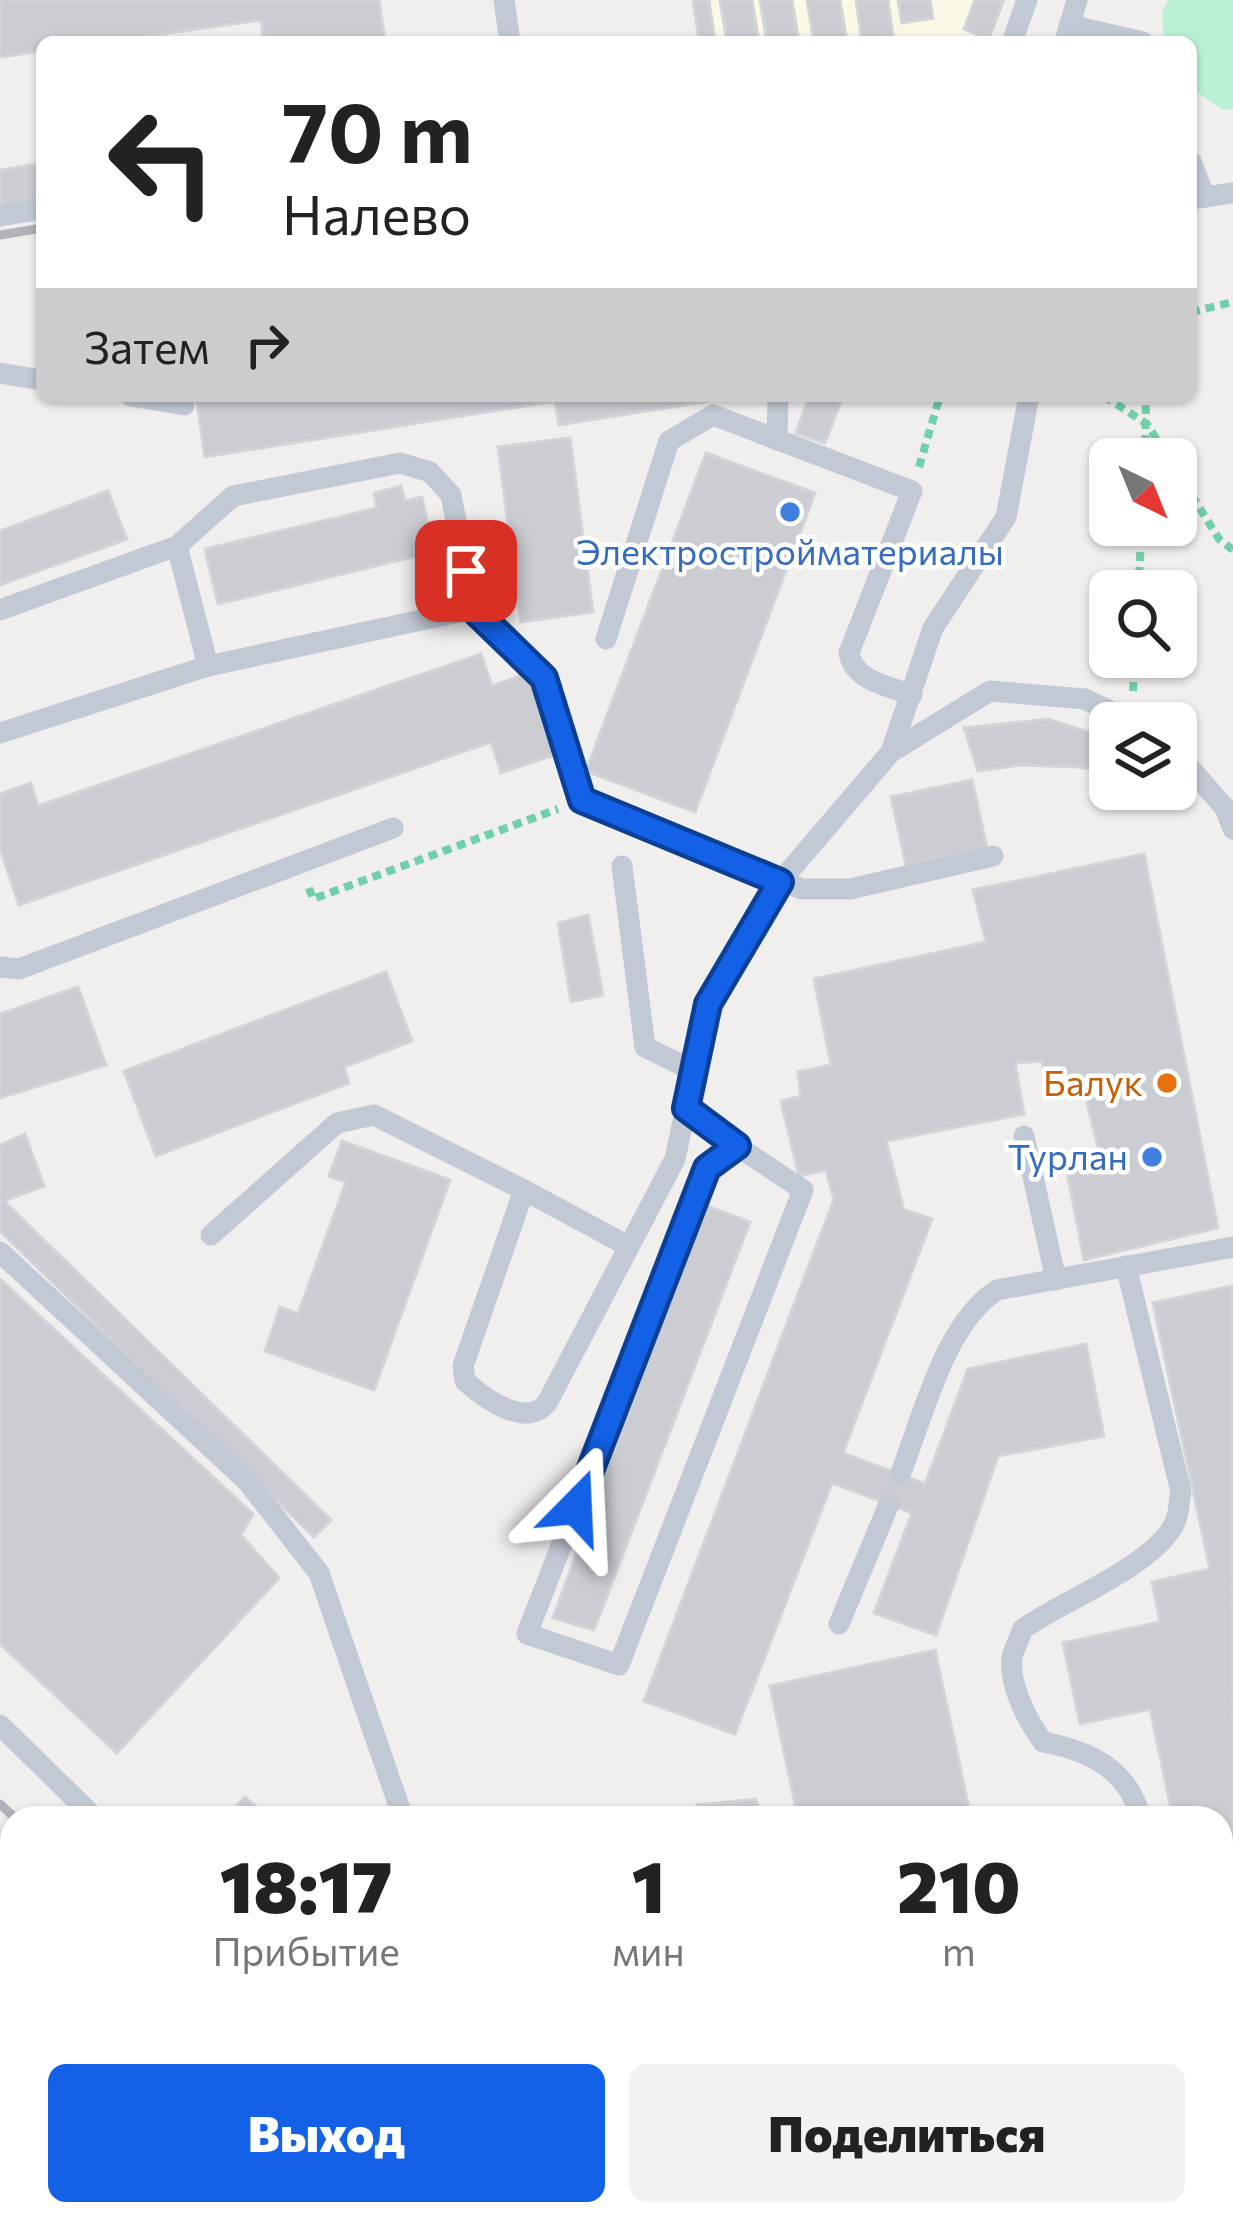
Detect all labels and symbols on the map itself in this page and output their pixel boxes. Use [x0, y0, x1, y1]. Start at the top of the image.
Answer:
north arrow [1089, 438, 1197, 546]
marker: Электростройматериалы [777, 499, 803, 525]
pin [415, 520, 517, 622]
place label: Электростройматериалы [576, 528, 1004, 572]
place label: Балук [1043, 1059, 1143, 1103]
marker: Балук [1154, 1070, 1180, 1096]
place label: Турлан [1008, 1133, 1128, 1177]
marker: Турлан [1139, 1144, 1165, 1170]
position arrow [513, 1444, 639, 1570]

